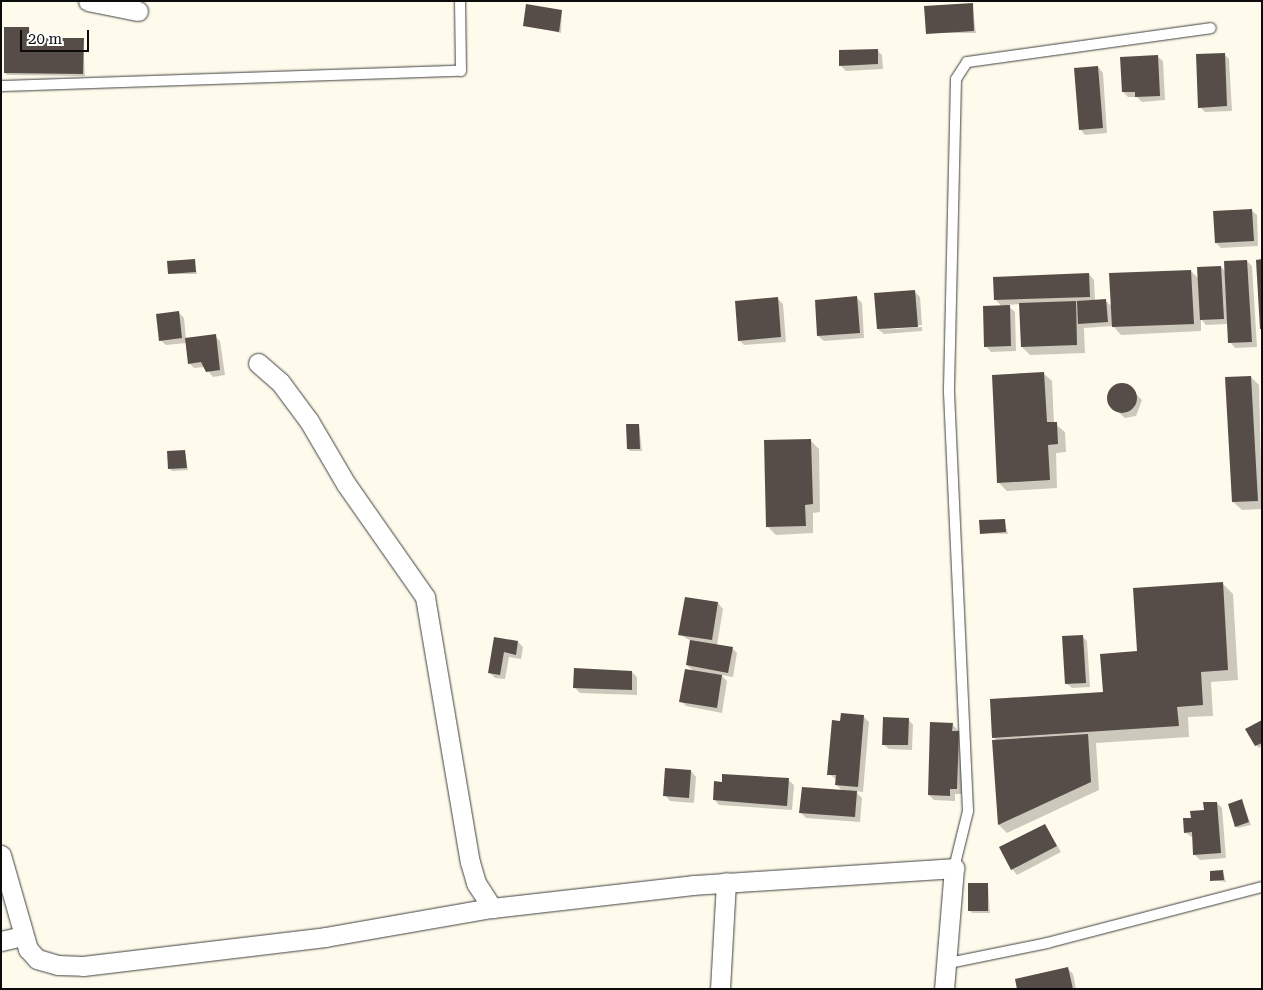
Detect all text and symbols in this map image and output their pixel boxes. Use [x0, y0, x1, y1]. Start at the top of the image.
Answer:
scale bar [22, 20, 91, 52]
text: 20 m [28, 30, 62, 48]

